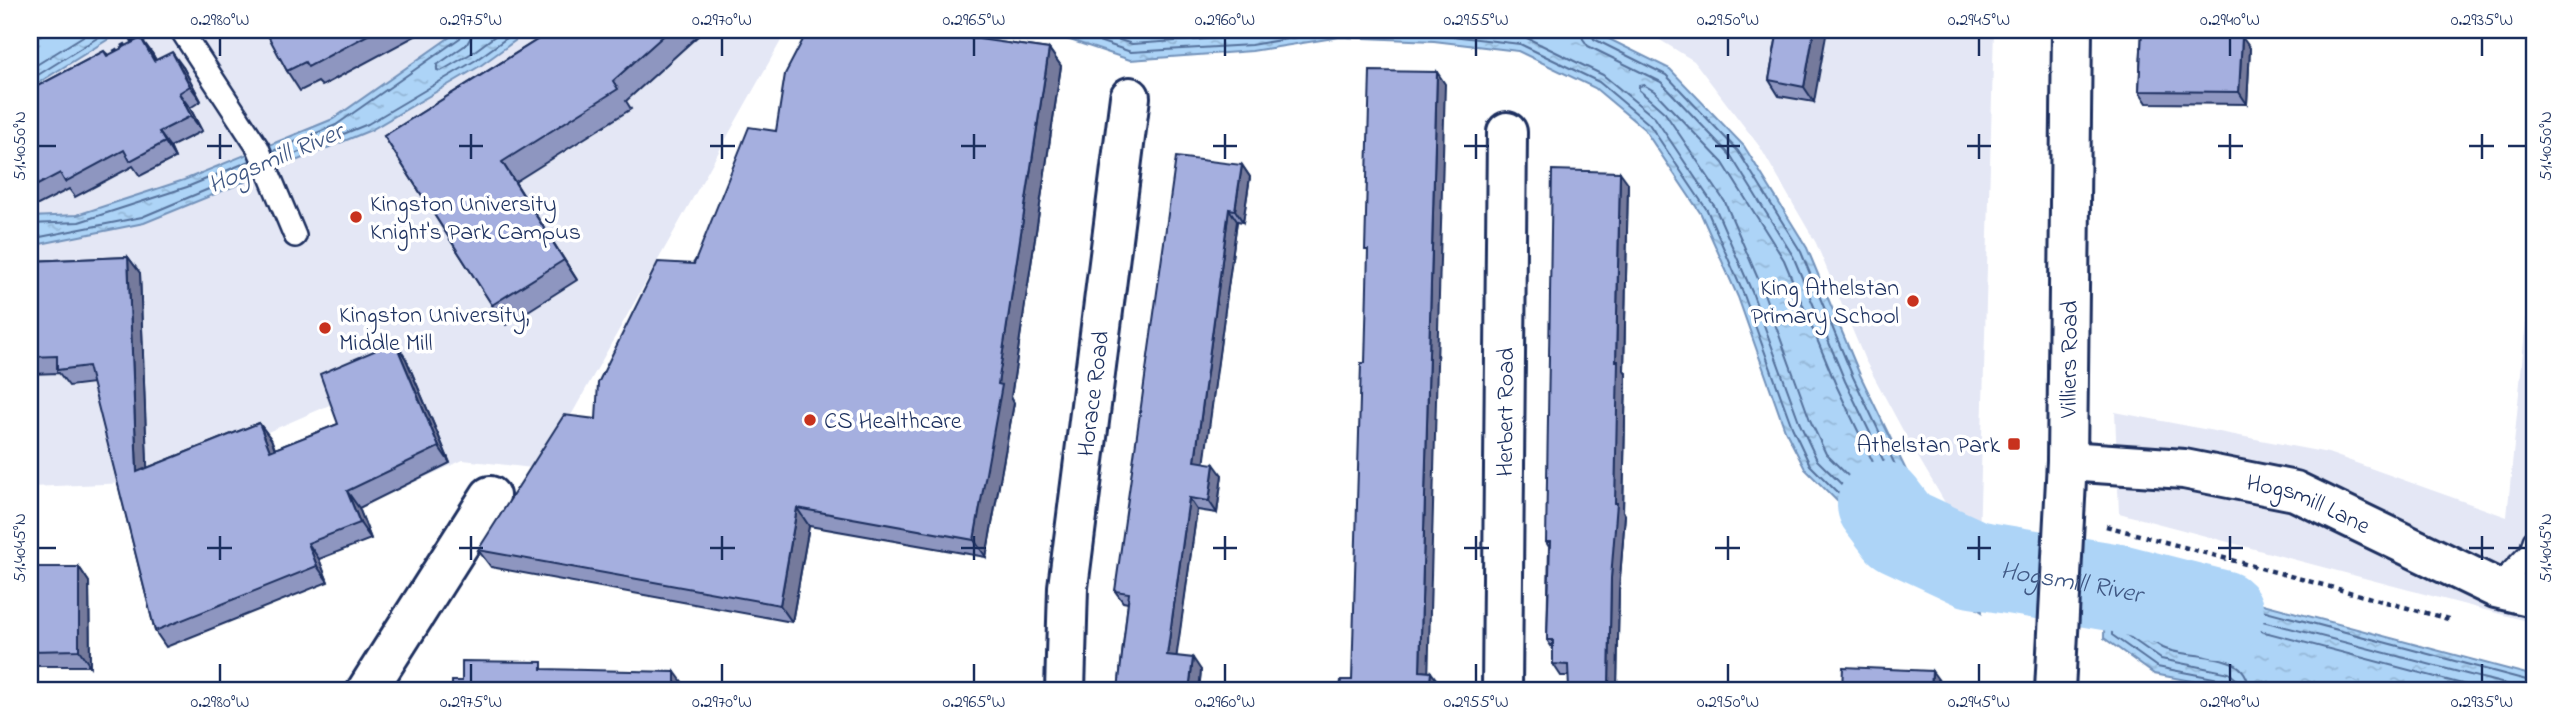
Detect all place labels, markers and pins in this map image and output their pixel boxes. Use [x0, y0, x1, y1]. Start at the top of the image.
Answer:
place label: Kingston University Knight's Park Campus [370, 188, 581, 251]
marker: Kingston University Knight's Park Campus [348, 209, 364, 225]
place label: King Athelstan Primary School [1751, 272, 1899, 336]
marker: King Athelstan Primary School [1905, 293, 1921, 309]
place label: Kingston University, Middle Mill [339, 299, 530, 362]
marker: Kingston University, Middle Mill [317, 320, 333, 336]
place label: CS Healthcare [824, 405, 962, 440]
marker: CS Healthcare [802, 412, 818, 428]
place label: Athelstan Park [1857, 429, 2000, 464]
marker: Athelstan Park [2006, 436, 2022, 452]

